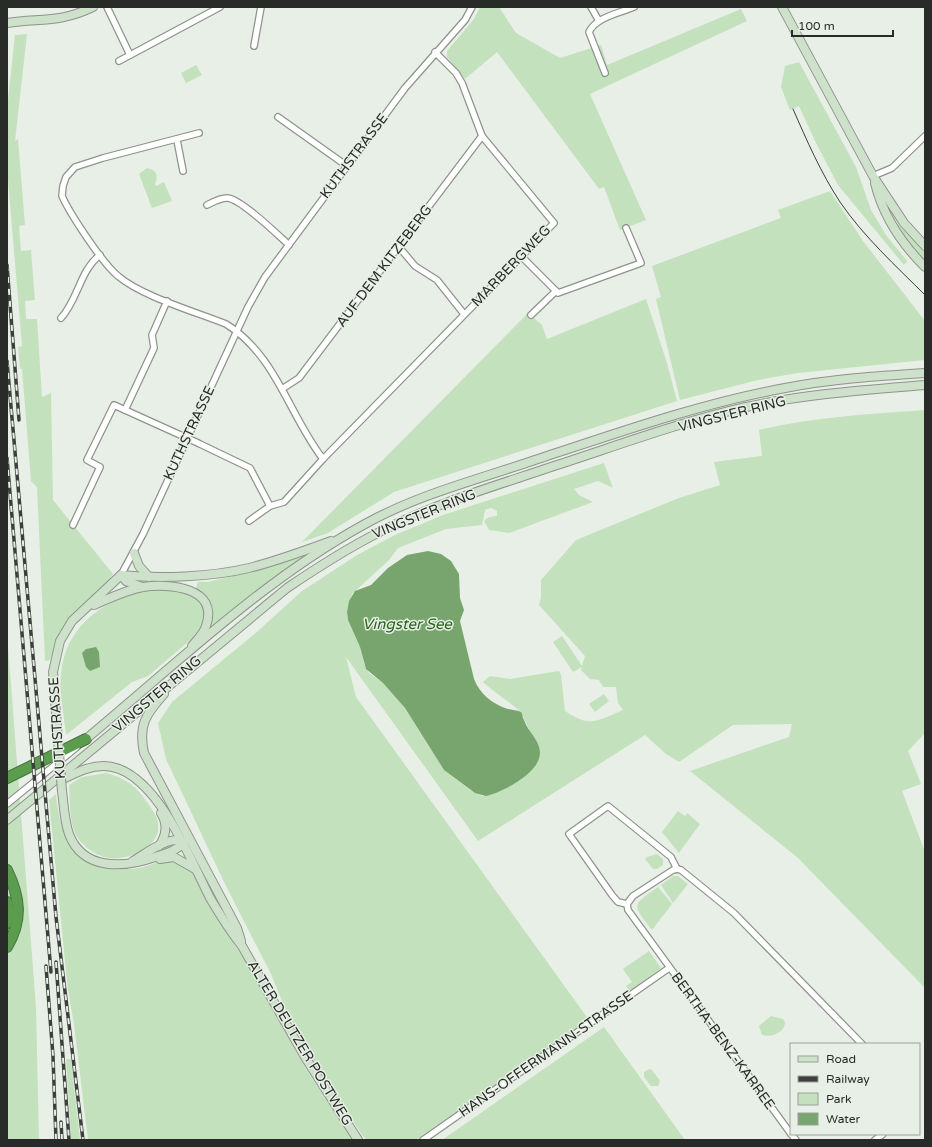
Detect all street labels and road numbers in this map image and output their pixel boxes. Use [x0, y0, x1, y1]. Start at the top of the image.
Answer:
street label: KUTHSTRASSE [316, 110, 392, 202]
street label: AUF DEM KITZEBERG [333, 202, 435, 330]
street label: MARBERGWEG [468, 222, 554, 310]
street label: KUTHSTRASSE [160, 383, 218, 483]
street label: VINGSTER RING [676, 392, 788, 436]
street label: VINGSTER RING [370, 485, 478, 543]
street label: VINGSTER RING [109, 652, 205, 736]
street label: KUTHSTRASSE [45, 676, 69, 780]
street label: ALTER DEUTZER POSTWEG [244, 957, 356, 1129]
street label: BERTHA-BENZ-KARREE [667, 969, 779, 1113]
street label: HANS-OFFERMANN-STRASSE [456, 987, 637, 1121]

